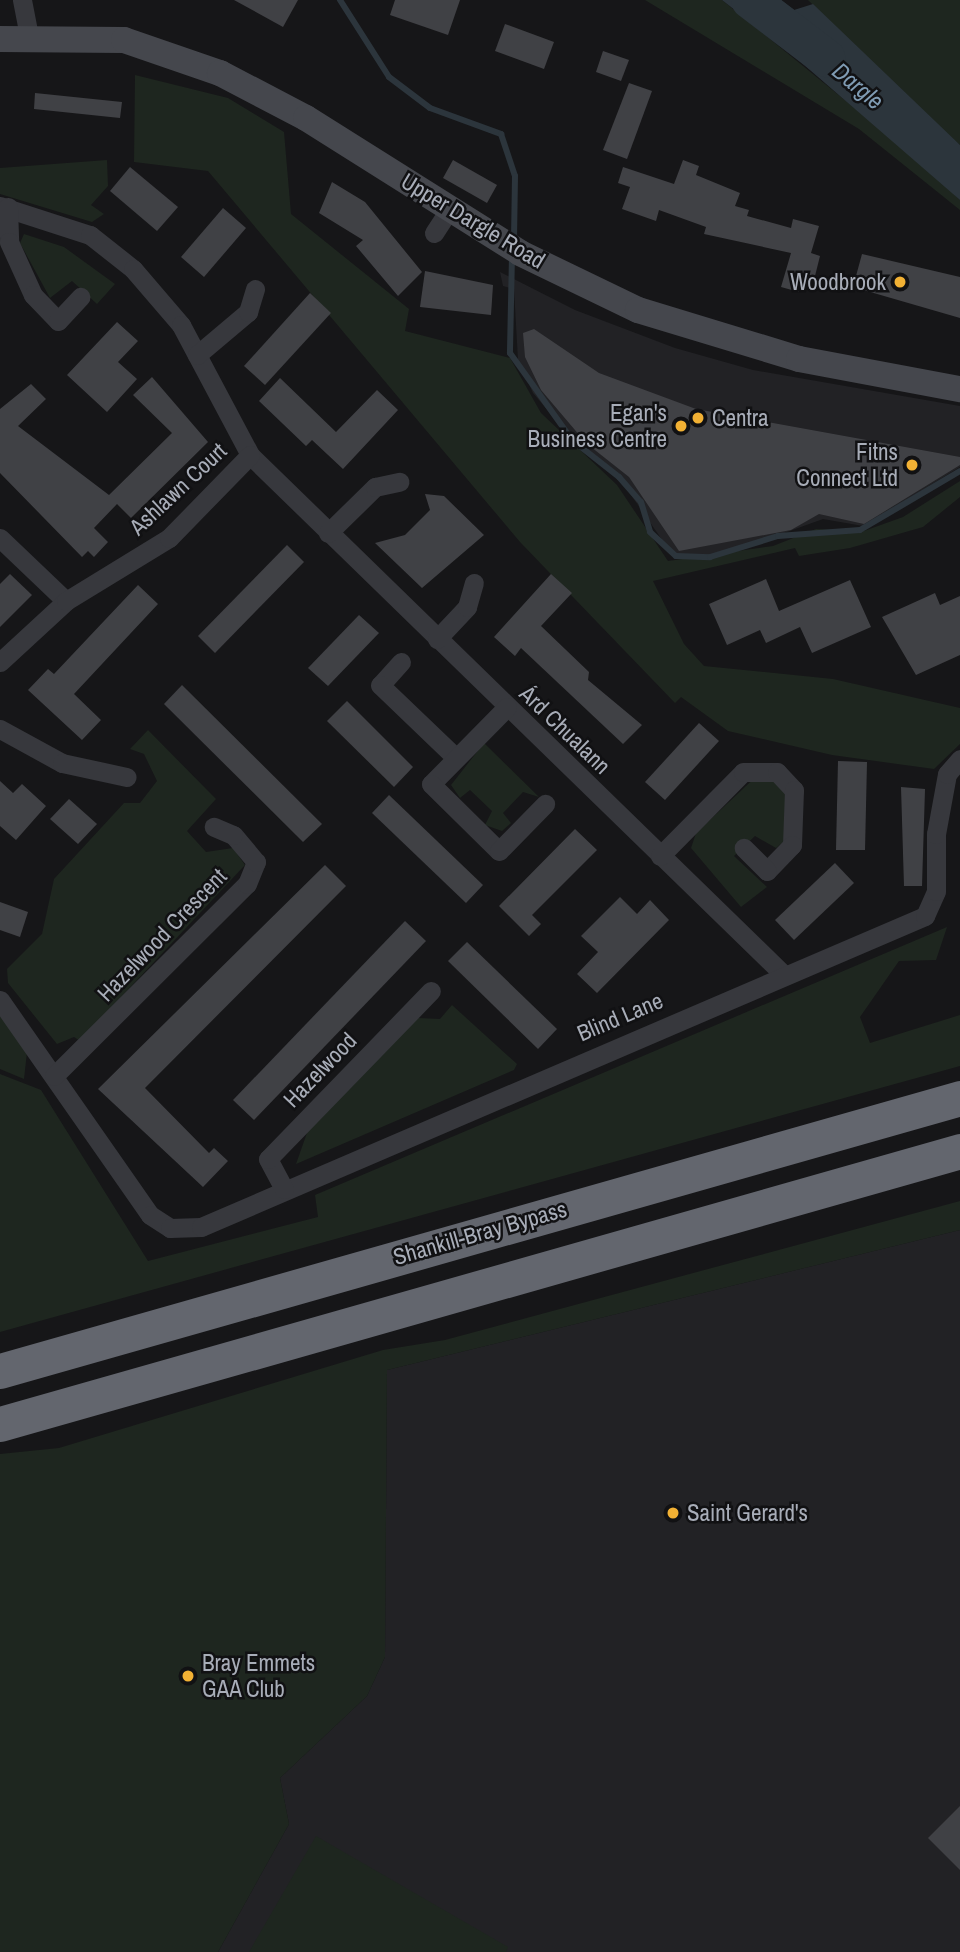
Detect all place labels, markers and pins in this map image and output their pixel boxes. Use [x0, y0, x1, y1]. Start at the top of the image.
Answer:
place label: Woodbrook [790, 268, 886, 296]
marker: Woodbrook [892, 274, 908, 290]
place label: Egan's Business Centre [528, 399, 667, 453]
place label: Centra [712, 404, 769, 432]
marker: Centra [690, 410, 706, 426]
marker: Egan's Business Centre [673, 418, 689, 434]
place label: Fitns Connect Ltd [796, 438, 898, 492]
marker: Fitns Connect Ltd [904, 457, 920, 473]
place label: Saint Gerard's [687, 1499, 808, 1527]
marker: Saint Gerard's [665, 1505, 681, 1521]
place label: Bray Emmets GAA Club [202, 1649, 315, 1703]
marker: Bray Emmets GAA Club [180, 1668, 196, 1684]

